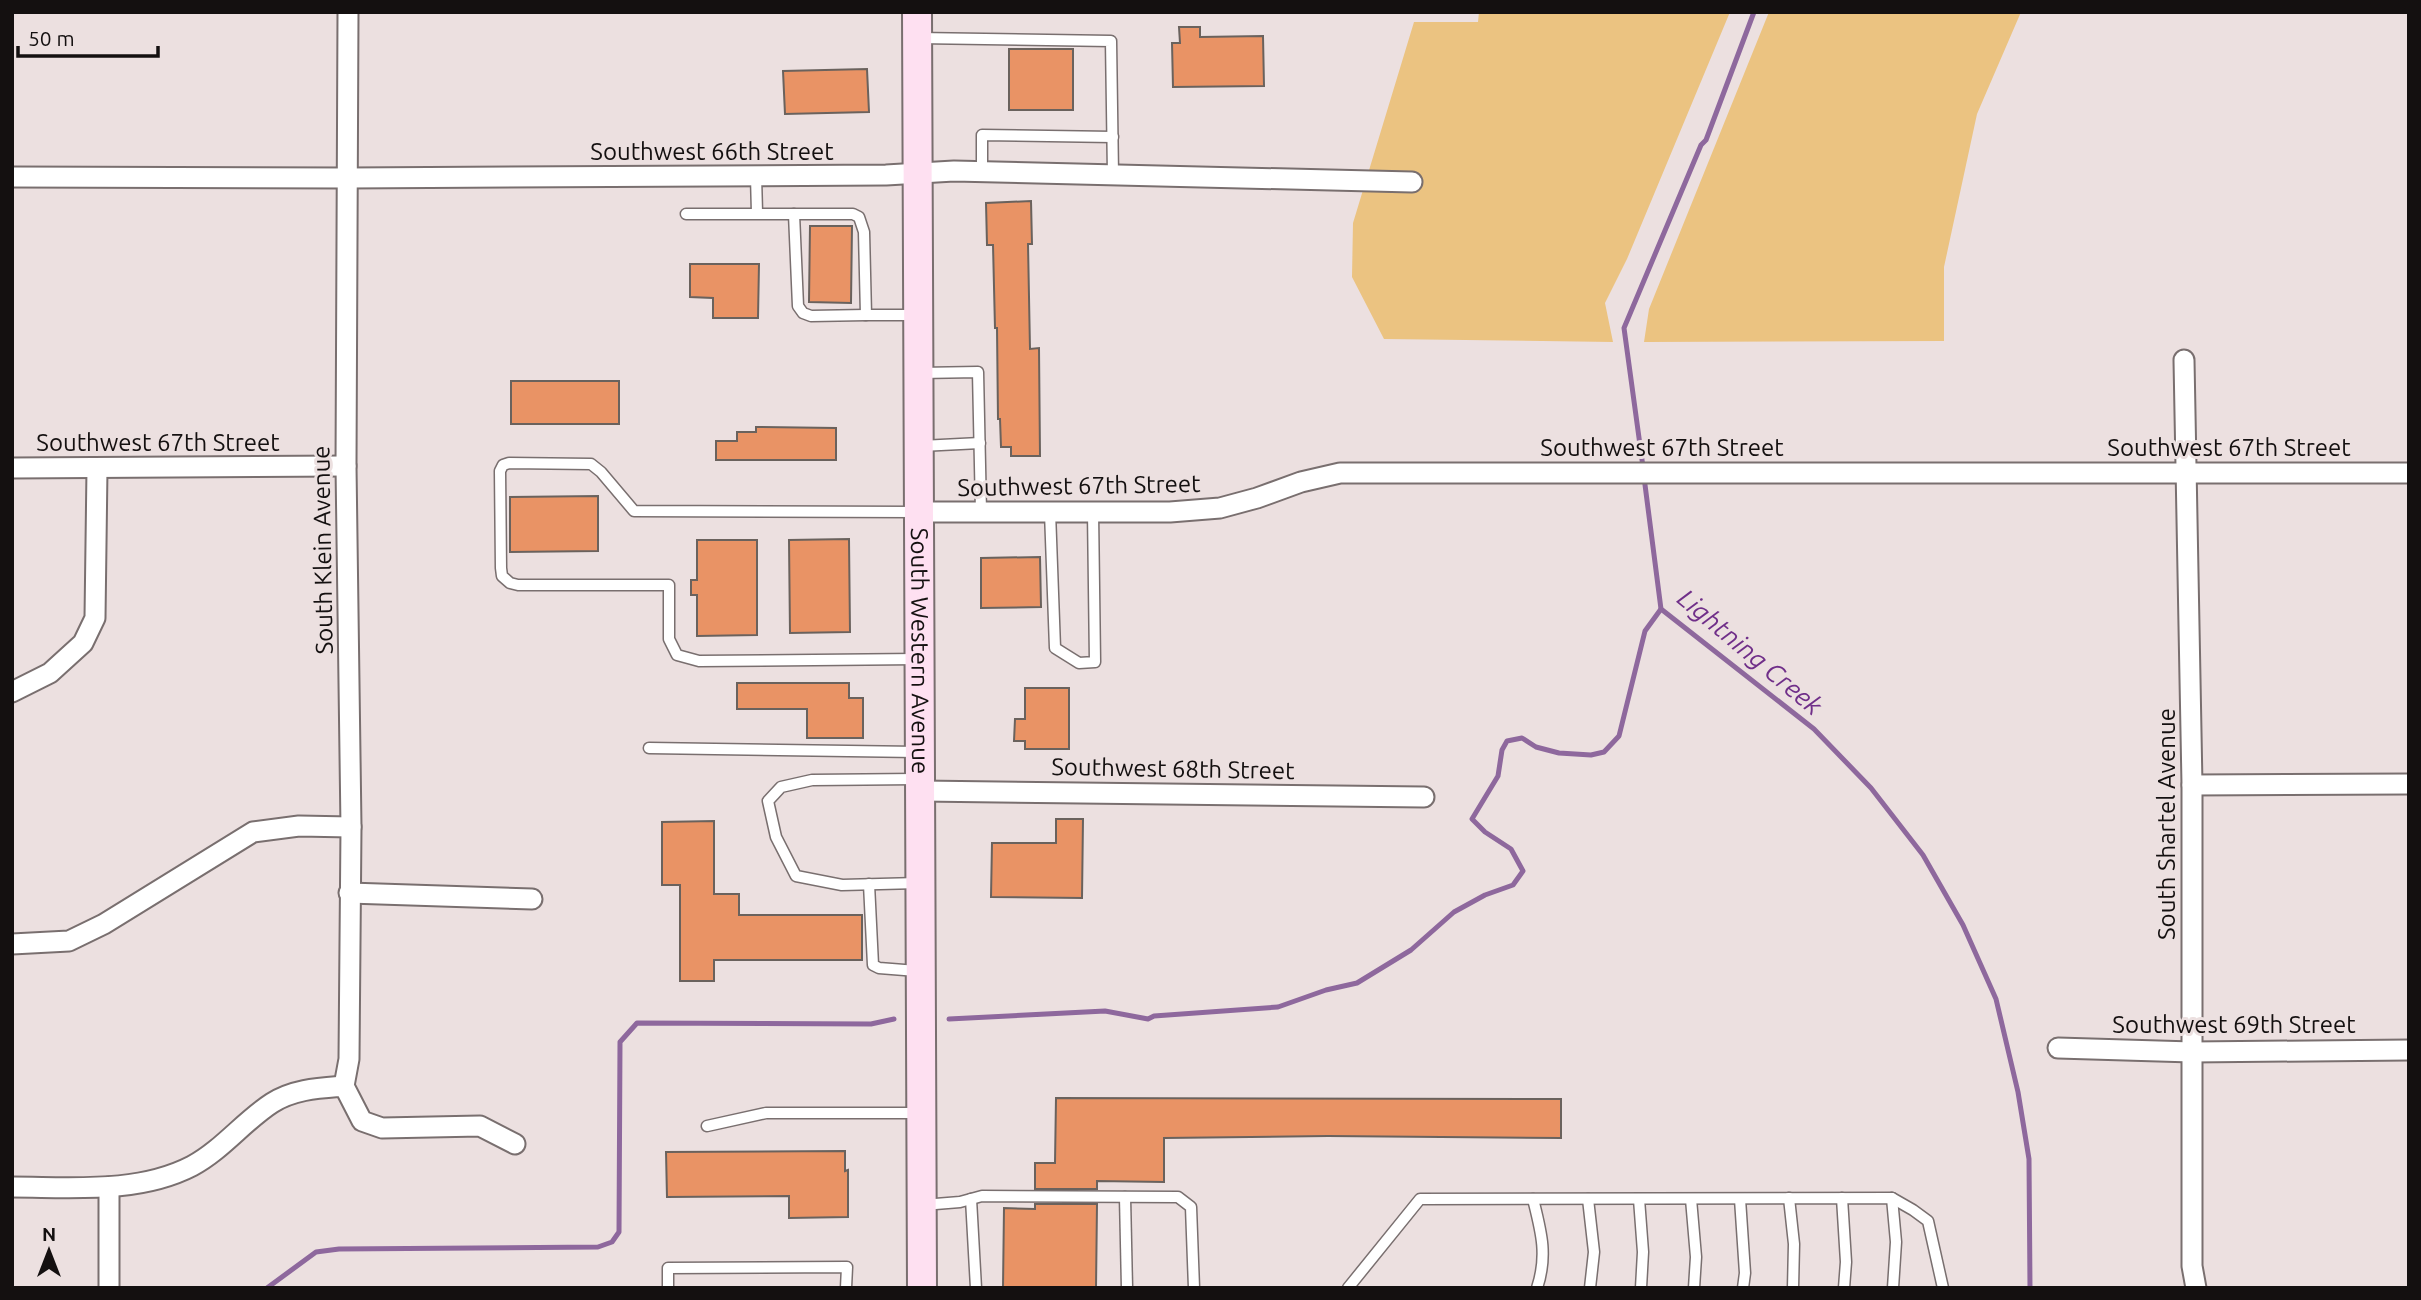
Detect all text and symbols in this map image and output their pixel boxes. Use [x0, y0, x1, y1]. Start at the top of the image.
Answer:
scale bar [18, 14, 158, 58]
text: 50 m [28, 26, 75, 50]
street label: Southwest 66th Street [590, 138, 834, 165]
street label: Southwest 67th Street [36, 429, 280, 456]
street label: Southwest 67th Street [1540, 434, 1784, 461]
street label: Southwest 67th Street [2107, 434, 2351, 461]
street label: South Klein Avenue [307, 445, 338, 655]
street label: Southwest 67th Street [957, 470, 1201, 501]
street label: South Western Avenue [906, 528, 934, 774]
water label: Lightning Creek [1672, 583, 1829, 721]
street label: South Shartel Avenue [2153, 708, 2180, 940]
street label: Southwest 68th Street [1051, 753, 1295, 784]
street label: Southwest 69th Street [2112, 1011, 2356, 1038]
north arrow [14, 1216, 84, 1286]
text: N [42, 1223, 56, 1245]

